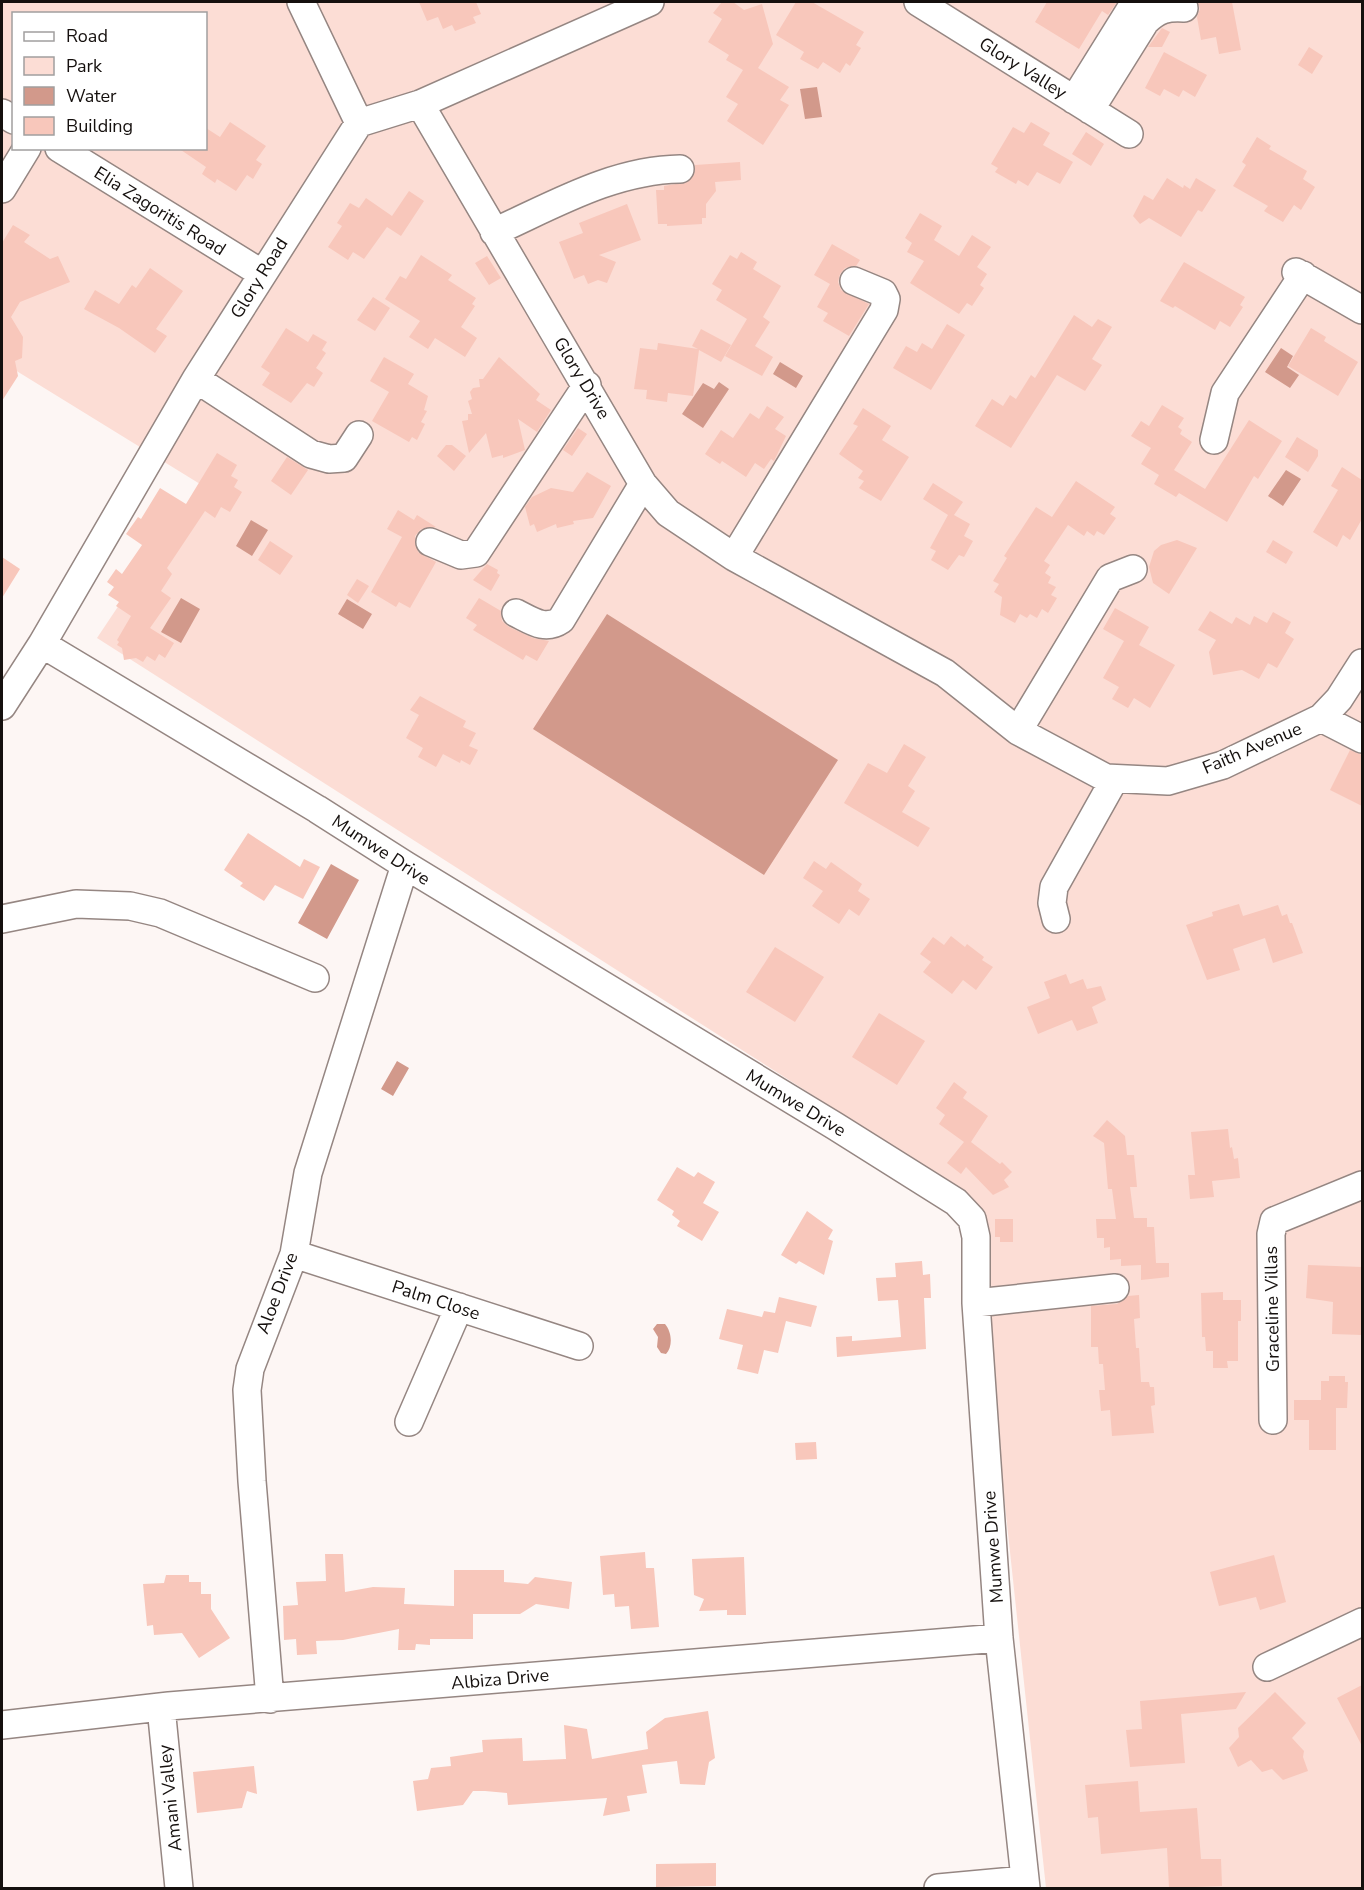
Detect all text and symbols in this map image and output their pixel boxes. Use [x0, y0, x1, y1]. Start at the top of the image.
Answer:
legend [12, 12, 207, 150]
text: Road [66, 24, 108, 48]
street label: Glory Valley [975, 31, 1072, 105]
text: Park [66, 54, 103, 78]
text: Water [66, 84, 117, 108]
text: Building [66, 114, 133, 138]
street label: Elia Zagoritis Road [90, 161, 230, 261]
street label: Glory Road [225, 233, 293, 323]
street label: Glory Drive [548, 332, 616, 424]
street label: Faith Avenue [1199, 716, 1305, 780]
street label: Mumwe Drive [327, 809, 435, 891]
street label: Mumwe Drive [742, 1064, 850, 1142]
street label: Graceline Villas [1259, 1246, 1285, 1372]
street label: Aloe Drive [251, 1249, 303, 1337]
street label: Palm Close [389, 1274, 483, 1326]
street label: Mumwe Drive [977, 1490, 1009, 1604]
street label: Albiza Drive [450, 1663, 550, 1695]
street label: Amani Valley [152, 1743, 188, 1853]

